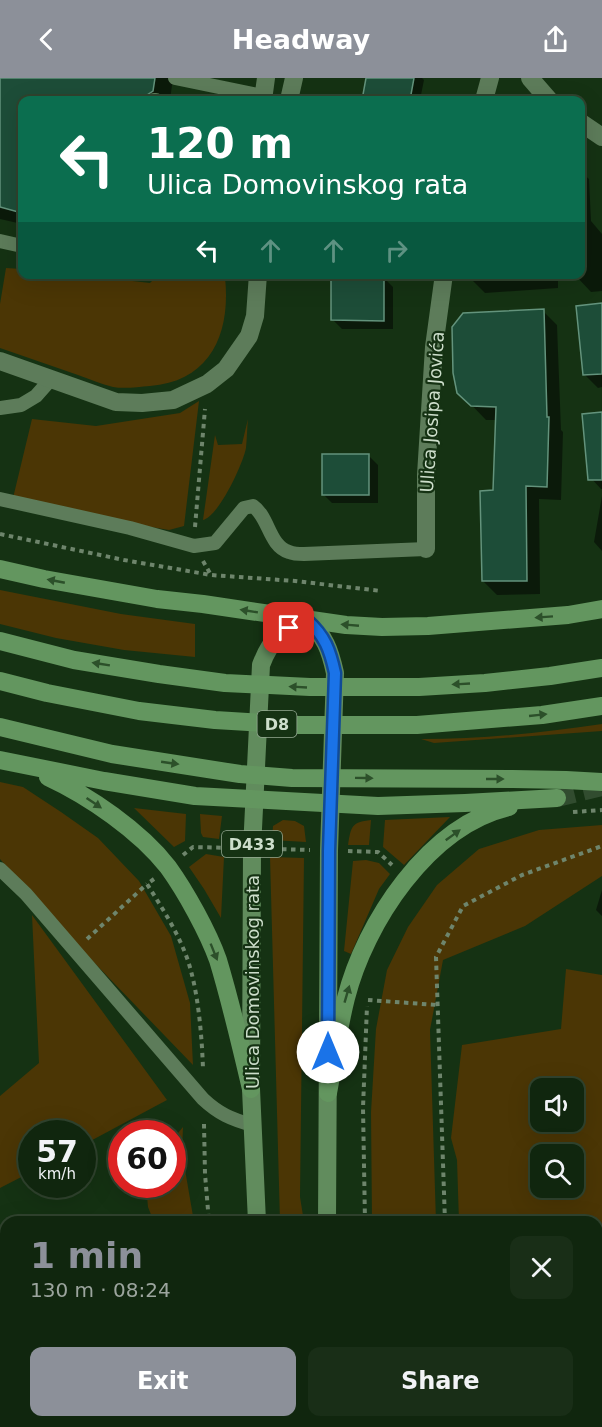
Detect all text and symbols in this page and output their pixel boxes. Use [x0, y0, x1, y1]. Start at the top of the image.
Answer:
icon: back [30, 23, 63, 56]
icon: share [539, 23, 572, 56]
text: Headway [232, 24, 370, 55]
text: 120 m [147, 119, 293, 168]
icon: left [48, 120, 126, 198]
text: Ulica Domovinskog rata [147, 169, 468, 200]
icon: left [191, 234, 224, 267]
icon: ahead [254, 234, 287, 267]
icon: ahead [317, 234, 350, 267]
icon: right [380, 234, 413, 267]
street label: Ulica Josipa Jovića [416, 331, 448, 493]
one-way arrow [47, 576, 66, 585]
pin [263, 602, 314, 653]
one-way arrow [239, 606, 258, 615]
icon: arrive [272, 611, 305, 644]
one-way arrow [535, 612, 554, 622]
one-way arrow [340, 620, 359, 630]
one-way arrow [91, 660, 110, 669]
one-way arrow [451, 680, 470, 689]
one-way arrow [288, 682, 307, 691]
one-way arrow [528, 710, 547, 720]
road number: D8 [258, 711, 296, 737]
one-way arrow [161, 758, 180, 767]
one-way arrow [354, 773, 373, 783]
one-way arrow [485, 774, 504, 784]
one-way arrow [86, 797, 102, 809]
one-way arrow [445, 829, 461, 841]
road number: D433 [222, 831, 282, 857]
street label: Ulica Domovinskog rata [242, 875, 263, 1089]
one-way arrow [209, 944, 219, 962]
one-way arrow [343, 985, 353, 1004]
position arrow [296, 1020, 360, 1084]
map controls [530, 1078, 584, 1198]
button: sound [530, 1078, 584, 1132]
speed limit sign: 60 [108, 1120, 186, 1198]
text: 57 [36, 1134, 78, 1169]
button: search [530, 1144, 584, 1198]
text: km/h [38, 1165, 76, 1183]
text: 1 min [30, 1235, 143, 1276]
button: close [510, 1236, 573, 1299]
text: 130 m · 08:24 [30, 1278, 171, 1302]
button: Exit [30, 1347, 296, 1416]
button: Share [308, 1347, 573, 1416]

